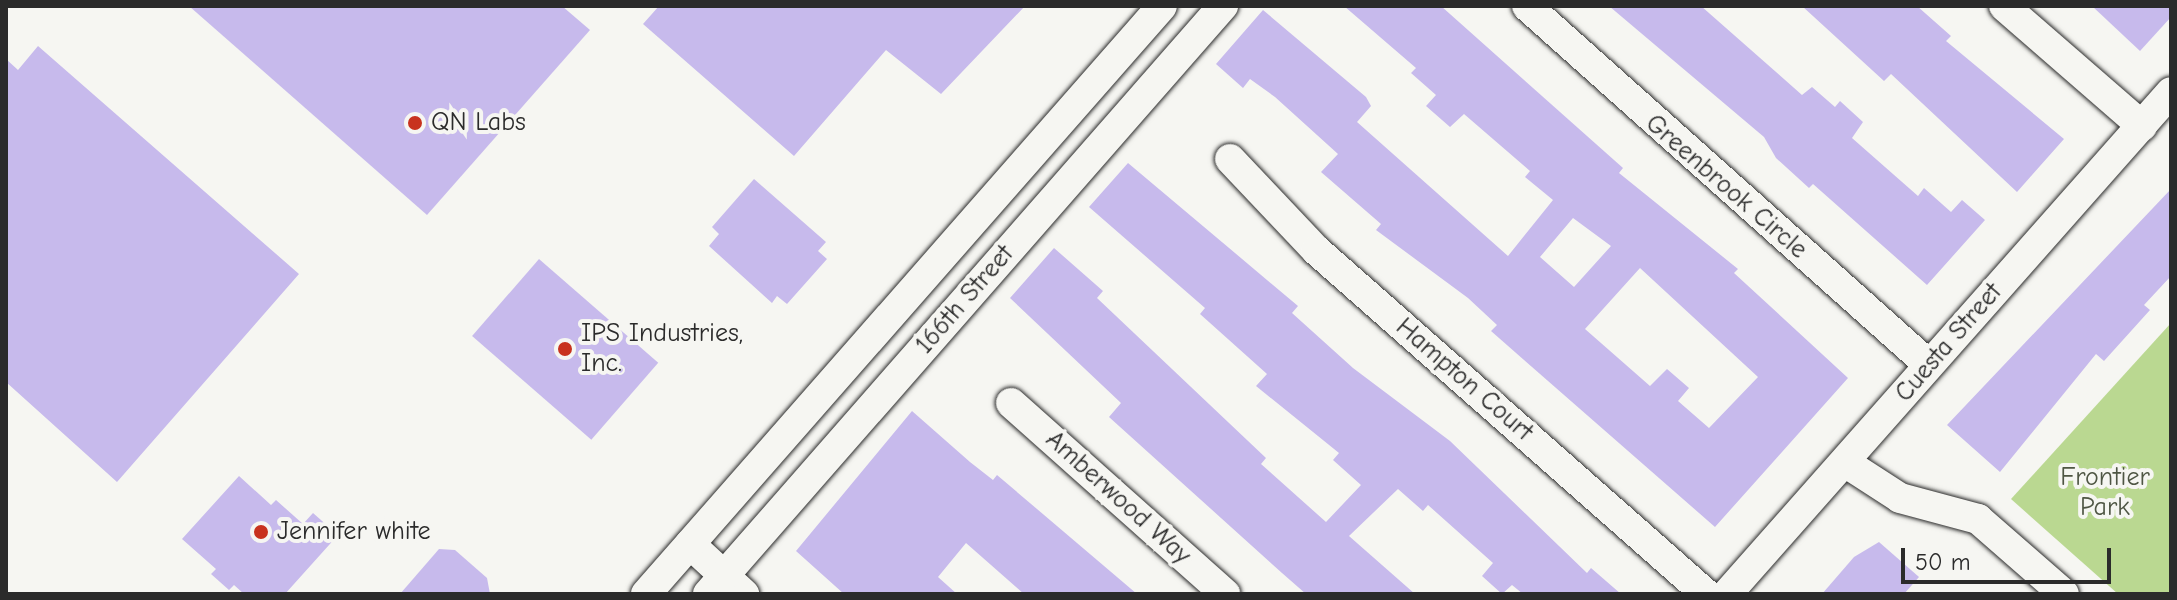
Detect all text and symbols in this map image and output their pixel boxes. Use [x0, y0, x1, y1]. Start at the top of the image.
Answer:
place label: QN Labs [431, 107, 526, 139]
street label: Greenbrook Circle [1639, 108, 1813, 266]
marker: QN Labs [406, 114, 424, 132]
street label: 166th Street [909, 239, 1021, 361]
street label: Cuesta Street [1889, 277, 2009, 409]
street label: Hampton Court [1389, 312, 1539, 448]
place label: IPS Industries, Inc. [581, 318, 743, 380]
marker: IPS Industries, Inc. [556, 340, 574, 358]
street label: Amberwood Way [1039, 425, 1197, 571]
park label: Frontier Park [2060, 462, 2150, 524]
place label: Jennifer white [277, 516, 430, 548]
marker: Jennifer white [252, 523, 270, 541]
scale bar [1905, 532, 2115, 582]
text: 50 m [1915, 548, 1971, 576]

